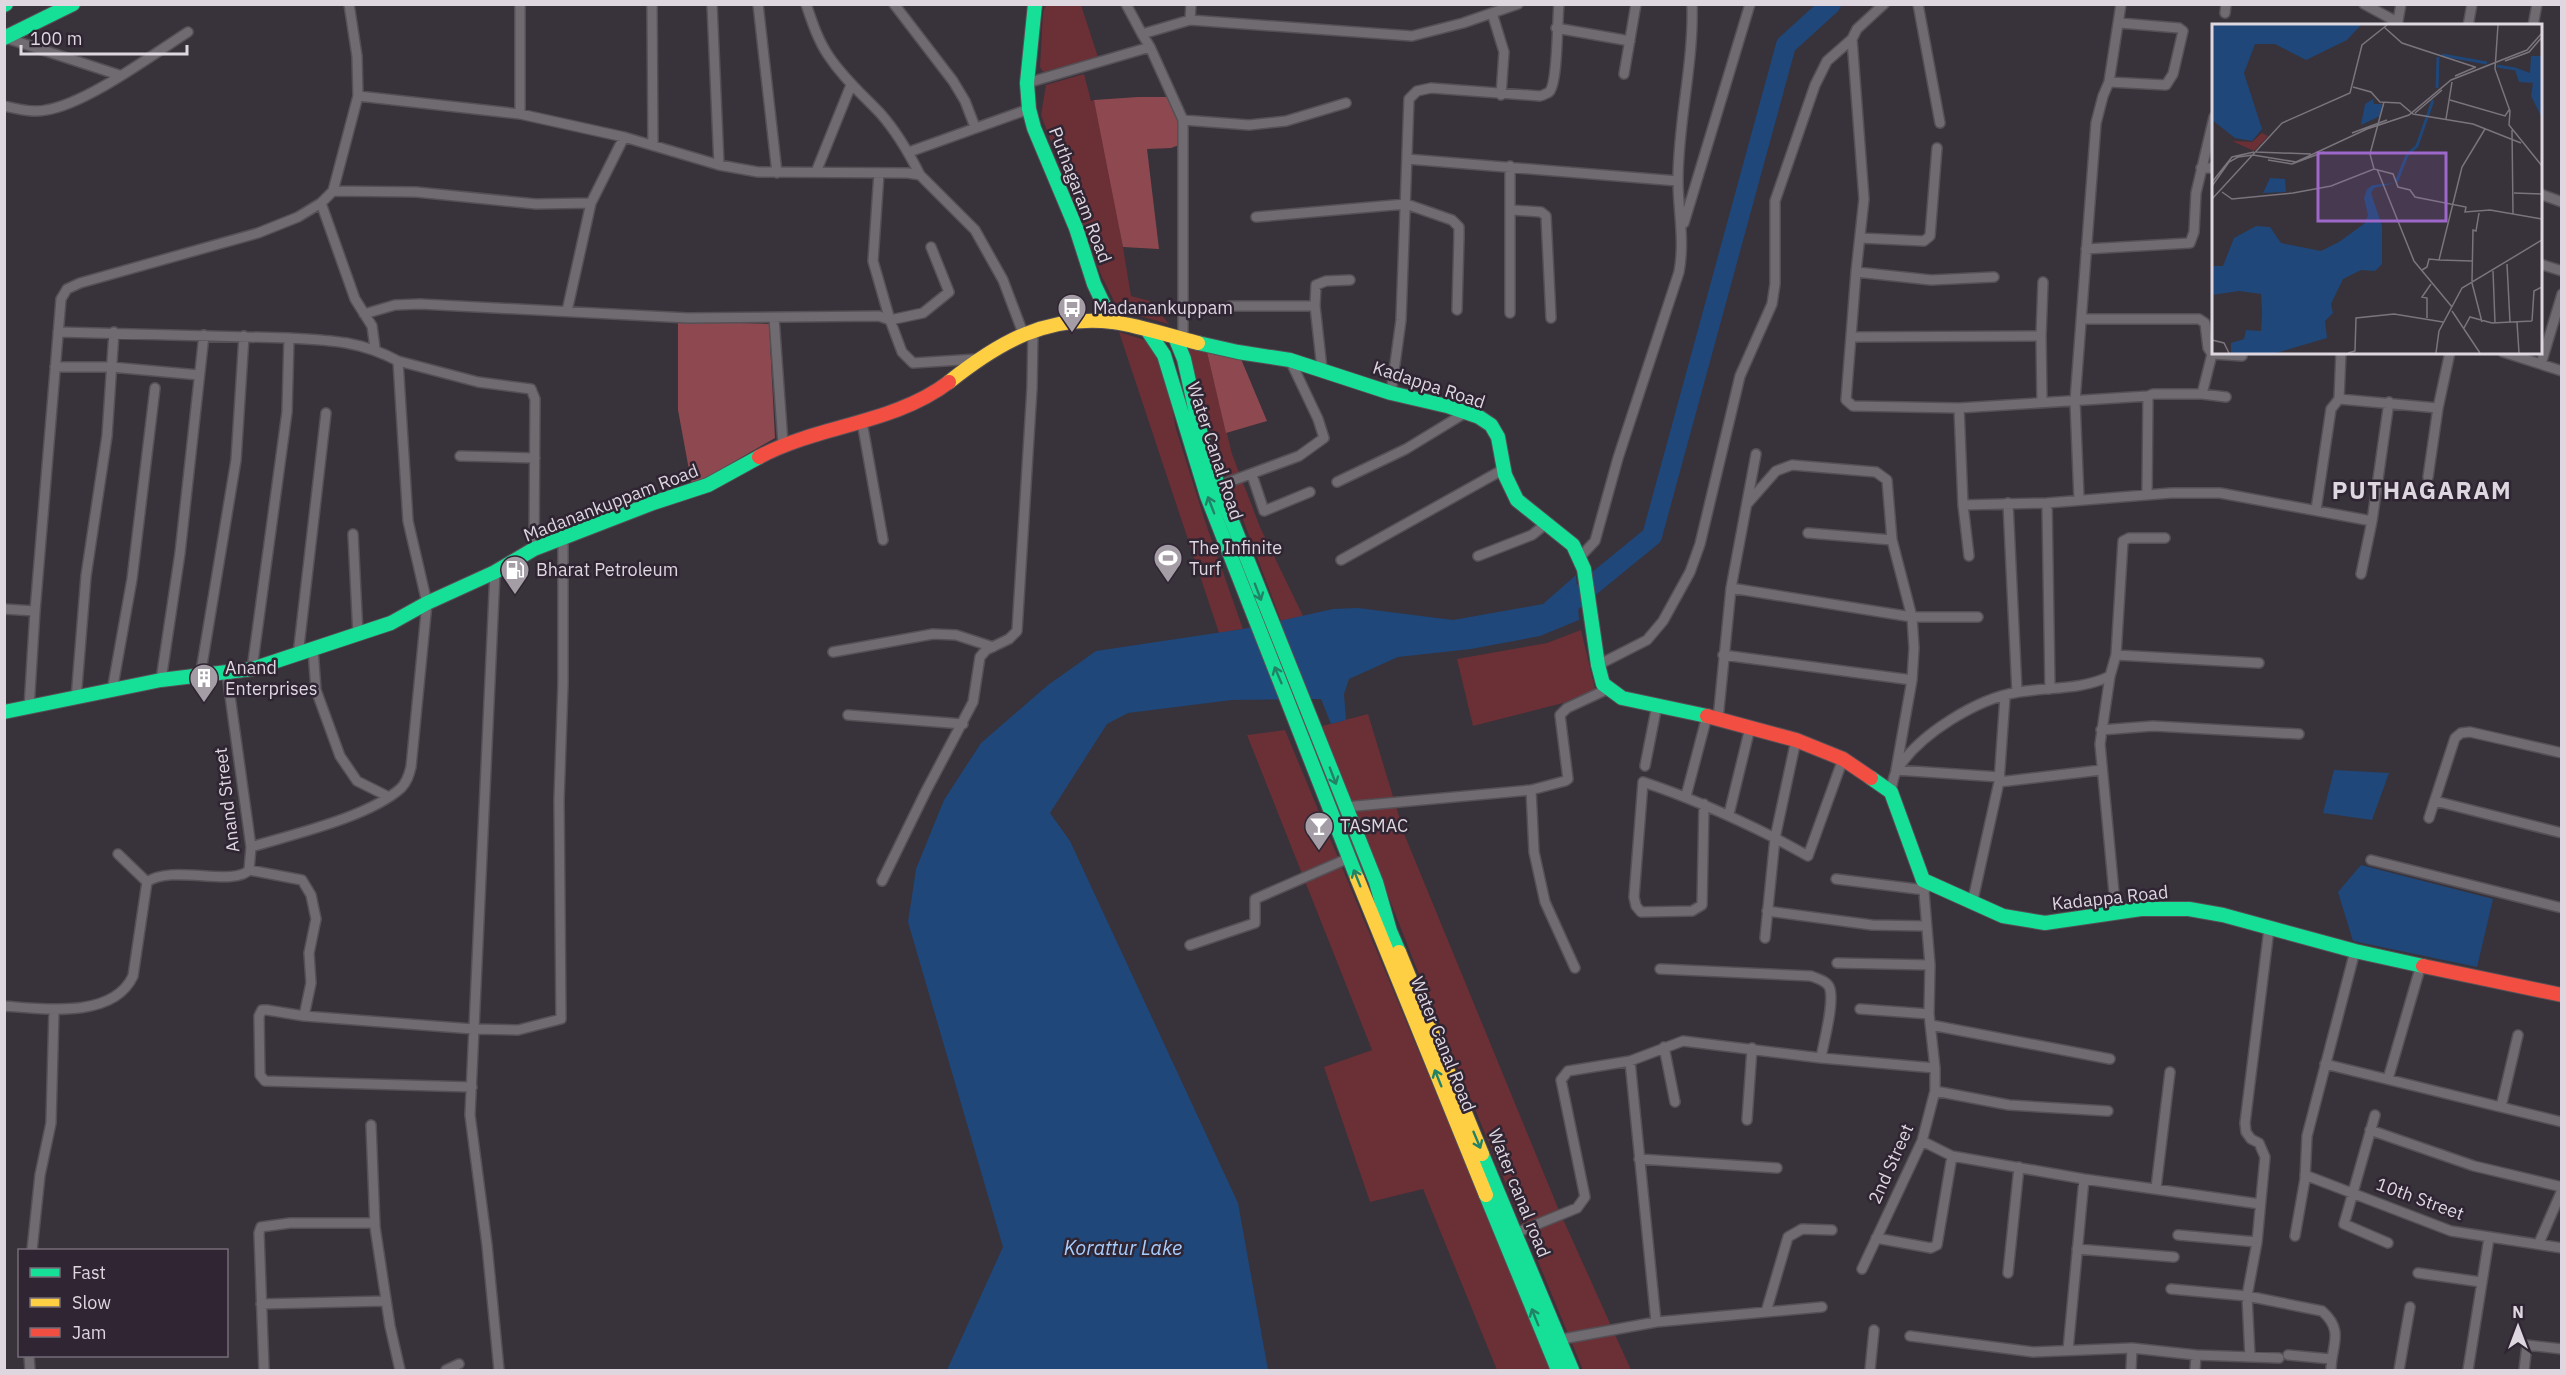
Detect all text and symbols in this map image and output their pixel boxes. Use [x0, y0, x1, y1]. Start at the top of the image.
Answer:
scale bar [21, 18, 188, 56]
inset map [2212, 24, 2542, 354]
text: 100 m [30, 27, 82, 50]
street label: Puthagaram Road [1044, 124, 1117, 266]
bus stop icon: Madanankuppam [1056, 292, 1088, 334]
place label: Madanankuppam [1093, 296, 1233, 319]
street label: Kadappa Road [1370, 356, 1488, 414]
street label: Water Canal Road [1182, 379, 1249, 523]
street label: Madanankuppam Road [520, 459, 702, 547]
district label: PUTHAGARAM [2332, 474, 2512, 506]
one-way arrow [1205, 496, 1216, 515]
place label: The Infinite Turf [1189, 536, 1282, 580]
sports icon: The Infinite Turf [1152, 542, 1184, 584]
fuel station icon: Bharat Petroleum [499, 554, 531, 596]
place label: Bharat Petroleum [536, 558, 678, 581]
one-way arrow [1254, 582, 1265, 600]
place label: Anand Enterprises [225, 656, 317, 700]
building icon: Anand Enterprises [188, 662, 220, 704]
one-way arrow [1272, 666, 1283, 684]
street label: Anand Street [209, 746, 244, 854]
one-way arrow [1328, 766, 1339, 785]
bar icon: TASMAC [1303, 810, 1335, 852]
place label: TASMAC [1340, 814, 1408, 837]
one-way arrow [1351, 869, 1362, 888]
street label: Kadappa Road [2051, 880, 2169, 915]
street label: Water Canal Road [1406, 973, 1481, 1115]
one-way arrow [1432, 1069, 1443, 1088]
street label: 2nd Street [1863, 1120, 1918, 1207]
street label: Water canal road [1483, 1125, 1556, 1261]
one-way arrow [1472, 1130, 1483, 1148]
street label: 10th Street [2373, 1172, 2467, 1225]
water label: Korattur Lake [1064, 1234, 1182, 1261]
legend [18, 1249, 228, 1357]
text: Fast [72, 1261, 106, 1284]
text: Slow [72, 1291, 111, 1314]
north arrow [2488, 1297, 2548, 1357]
text: N [2512, 1302, 2524, 1322]
one-way arrow [1529, 1308, 1540, 1327]
text: Jam [72, 1321, 107, 1344]

